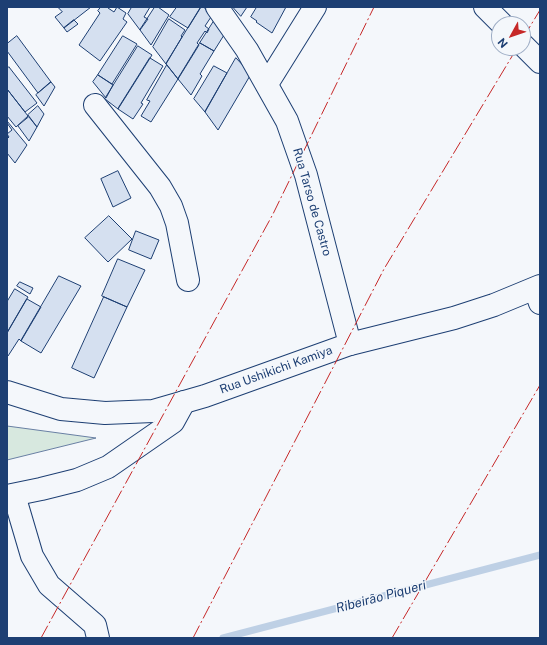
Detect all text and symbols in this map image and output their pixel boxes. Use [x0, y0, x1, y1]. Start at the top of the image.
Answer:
north arrow [491, 16, 531, 56]
text: N [495, 36, 510, 50]
street label: Rua Tarso de Castro [290, 146, 334, 258]
street label: Rua Ushikichi Kamiya [218, 343, 334, 397]
water label: Ribeirão Piqueri [334, 577, 428, 617]

